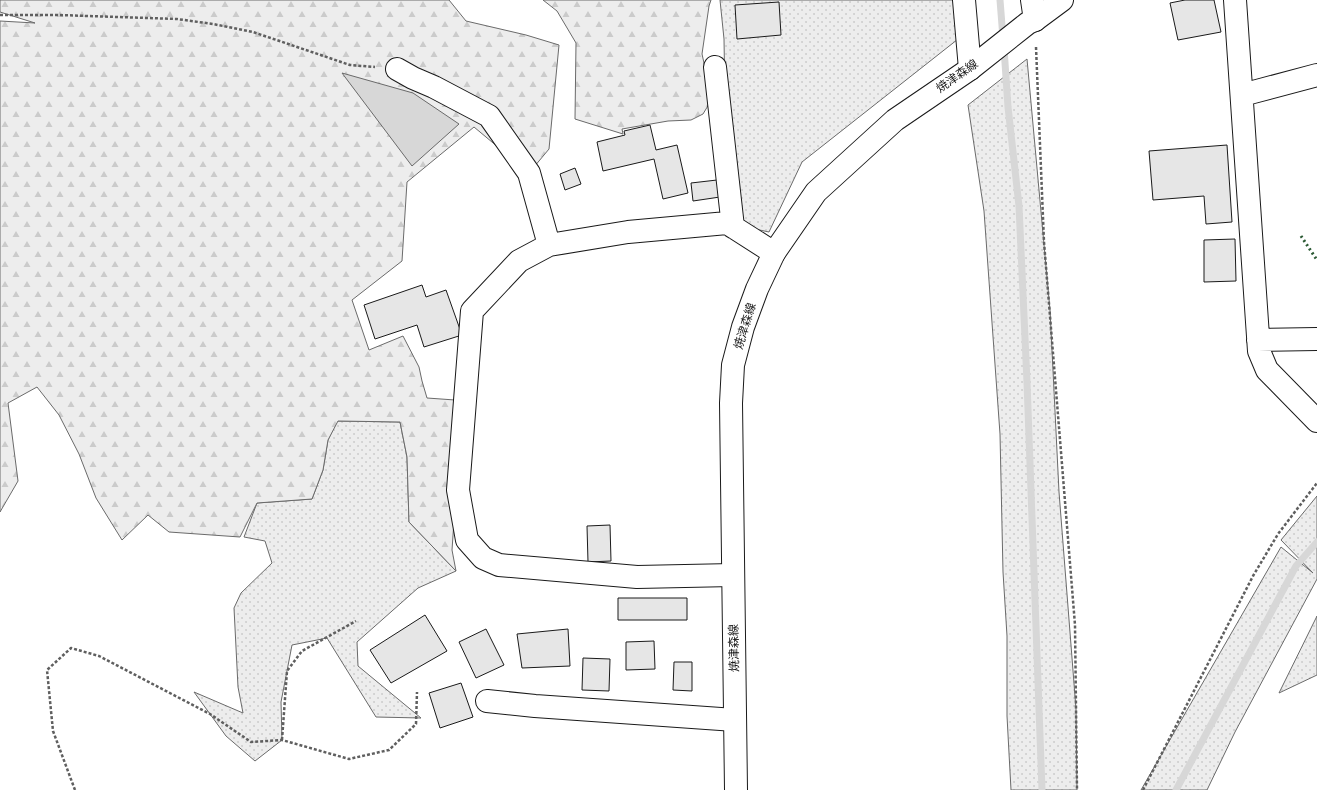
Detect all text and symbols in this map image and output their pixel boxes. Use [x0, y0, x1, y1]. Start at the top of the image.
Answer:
street label: 焼津森線 [932, 55, 981, 96]
street label: 焼津森線 [729, 300, 760, 351]
street label: 焼津森線 [725, 624, 742, 672]

